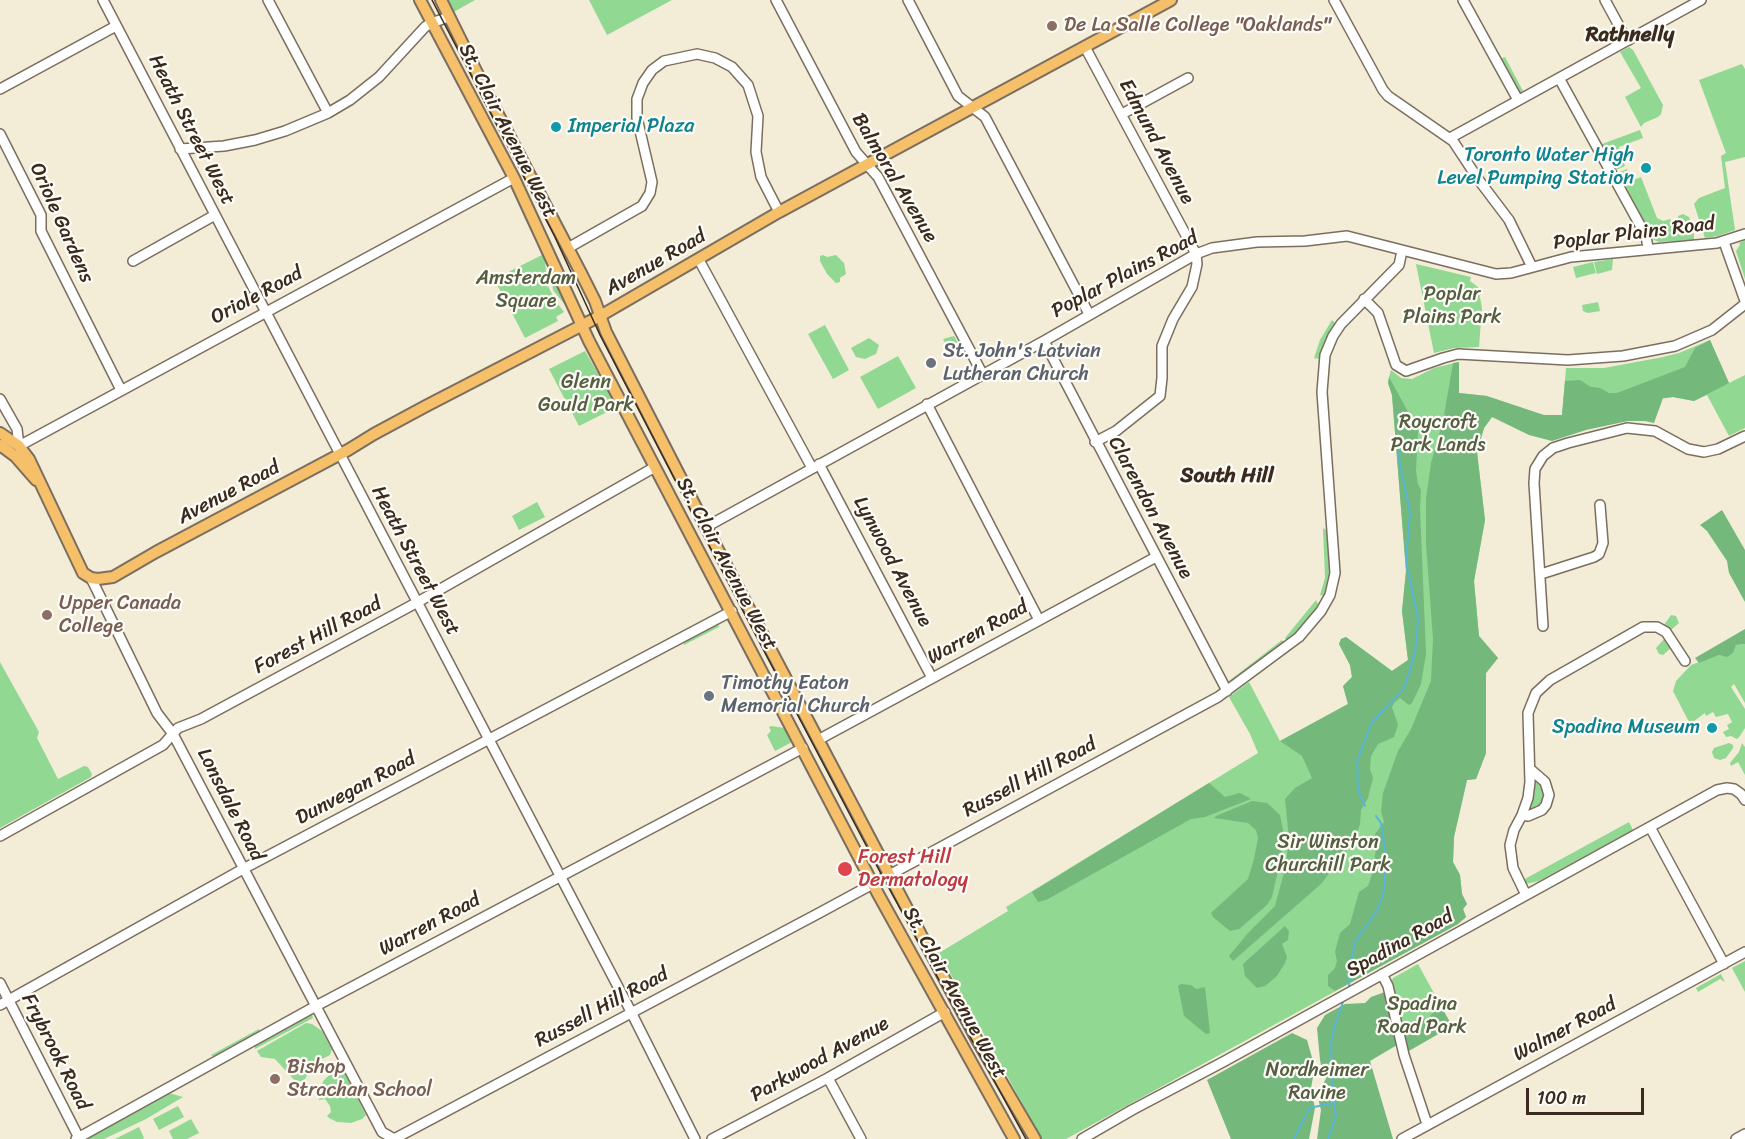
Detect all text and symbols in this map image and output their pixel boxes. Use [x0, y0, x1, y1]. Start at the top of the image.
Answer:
place label: De La Salle College "Oaklands" [1064, 14, 1331, 38]
marker: De La Salle College "Oaklands" [1045, 19, 1059, 33]
district label: Rathnelly [1586, 23, 1674, 49]
street label: St. Clair Avenue West [453, 40, 561, 222]
street label: Heath Street West [143, 51, 239, 209]
street label: Edmund Avenue [1113, 75, 1199, 209]
street label: Balmoral Avenue [846, 109, 942, 247]
place label: Imperial Plaza [568, 115, 694, 139]
marker: Imperial Plaza [549, 120, 563, 134]
place label: Toronto Water High Level Pumping Station [1437, 144, 1634, 191]
street label: Oriole Gardens [24, 159, 98, 287]
marker: Toronto Water High Level Pumping Station [1639, 161, 1653, 175]
street label: Poplar Plains Road [1552, 212, 1716, 256]
street label: Avenue Road [602, 225, 710, 301]
street label: Poplar Plains Road [1048, 226, 1202, 324]
street label: Oriole Road [207, 262, 307, 330]
park label: Amsterdam Square [476, 267, 576, 314]
park label: Poplar Plains Park [1403, 283, 1501, 330]
place label: St. John's Latvian Lutheran Church [943, 340, 1101, 387]
marker: St. John's Latvian Lutheran Church [924, 356, 938, 370]
park label: Glenn Gould Park [538, 371, 634, 418]
park label: Roycroft Park Lands [1391, 411, 1485, 458]
street label: Clarendon Avenue [1102, 433, 1198, 583]
street label: Avenue Road [174, 456, 284, 530]
district label: South Hill [1180, 464, 1274, 490]
street label: St. Clair Avenue West [670, 473, 782, 655]
street label: Heath Street West [365, 482, 465, 640]
street label: Lynwood Avenue [848, 493, 936, 631]
place label: Upper Canada College [59, 592, 181, 639]
street label: Forest Hill Road [250, 592, 386, 680]
street label: Warren Road [924, 596, 1032, 670]
marker: Upper Canada College [40, 608, 54, 622]
place label: Timothy Eaton Memorial Church [721, 672, 870, 719]
marker: Timothy Eaton Memorial Church [702, 689, 716, 703]
place label: Spadina Museum [1552, 716, 1700, 740]
marker: Spadina Museum [1705, 721, 1719, 735]
street label: Russell Hill Road [959, 733, 1101, 823]
street label: Lonsdale Road [191, 745, 269, 865]
street label: Dunvegan Road [292, 747, 420, 831]
park label: Sir Winston Churchill Park [1265, 831, 1391, 878]
place label: Forest Hill Dermatology [858, 846, 968, 893]
marker: Forest Hill Dermatology [836, 860, 854, 878]
street label: Warren Road [375, 888, 485, 962]
street label: St. Clair Avenue West [897, 903, 1011, 1083]
street label: Spadina Road [1342, 905, 1458, 983]
street label: Russell Hill Road [531, 963, 673, 1053]
street label: Frybrook Road [15, 990, 95, 1114]
park label: Spadina Road Park [1377, 993, 1467, 1040]
street label: Walmer Road [1509, 993, 1621, 1067]
street label: Parkwood Avenue [747, 1012, 893, 1108]
place label: Bishop Strachan School [287, 1056, 432, 1103]
park label: Nordheimer Ravine [1266, 1059, 1368, 1106]
marker: Bishop Strachan School [268, 1072, 282, 1086]
scale bar [1529, 1076, 1648, 1114]
text: 100 m [1537, 1082, 1586, 1114]

